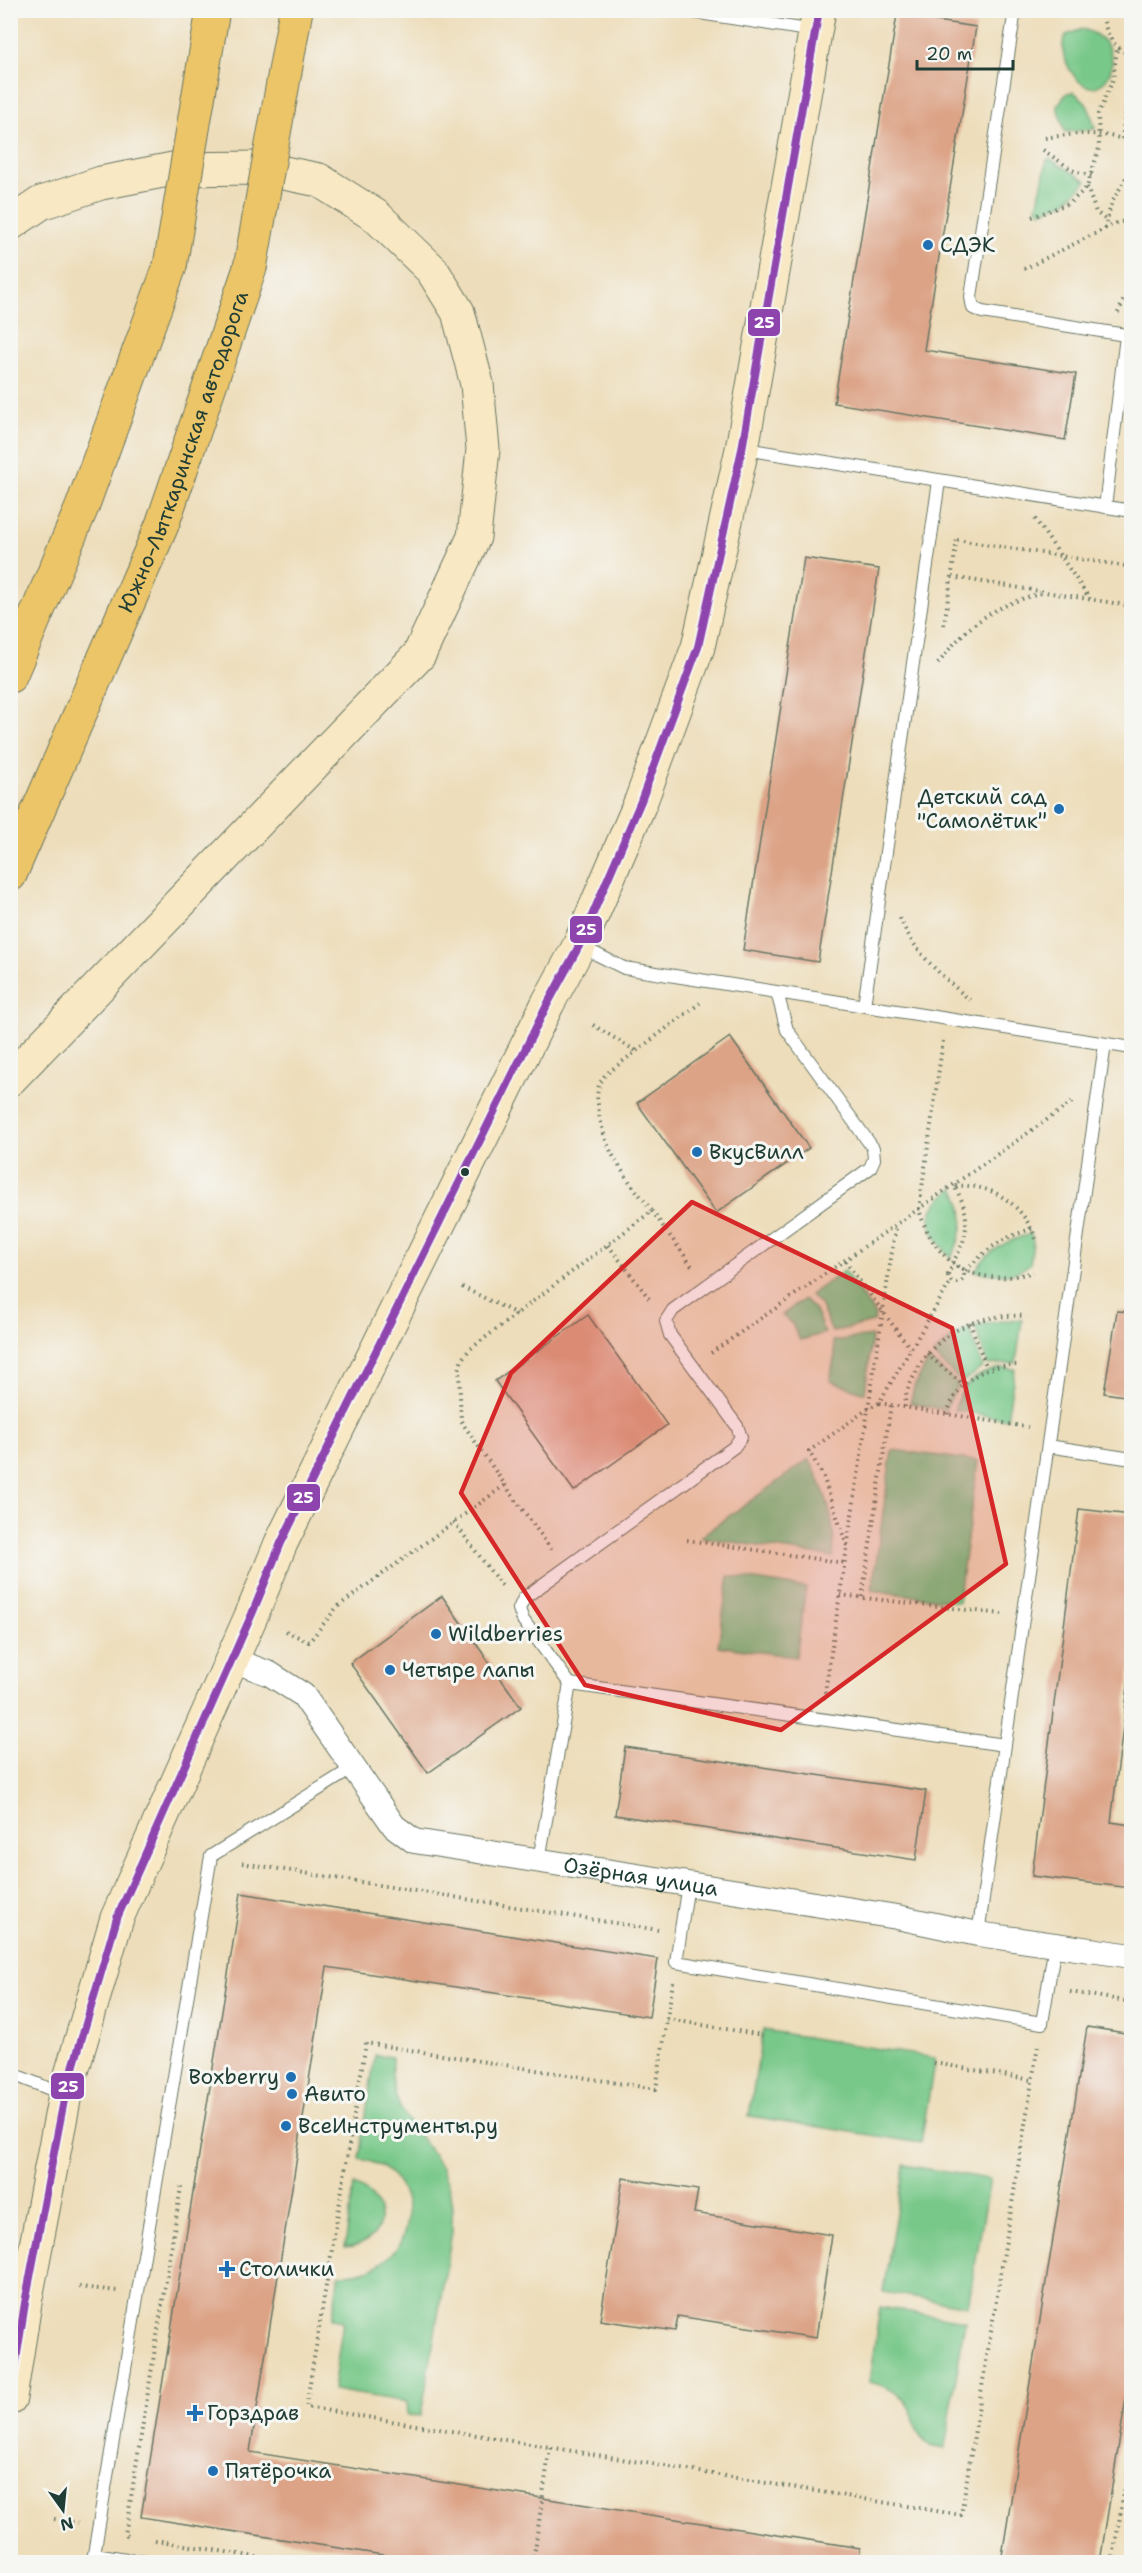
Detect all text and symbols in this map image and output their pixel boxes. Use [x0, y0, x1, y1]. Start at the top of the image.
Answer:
scale bar [917, 33, 1013, 71]
text: 20 m [926, 42, 972, 66]
place label: СДЭК [940, 231, 996, 259]
marker: СДЭК [921, 238, 935, 252]
street label: Южно-Лыткаринская автодорога [112, 287, 255, 617]
line badge: 25 [747, 308, 781, 337]
text: 25 [753, 312, 775, 333]
place label: Детский сад "Самолётик" [917, 783, 1047, 835]
marker: Детский сад "Самолётик" [1052, 802, 1066, 816]
line badge: 25 [569, 915, 603, 944]
text: 25 [575, 919, 597, 940]
place label: ВкусВилл [709, 1138, 804, 1166]
marker: ВкусВилл [690, 1145, 704, 1159]
unlabelled marker [459, 1166, 471, 1178]
line badge: 25 [286, 1483, 321, 1512]
text: 25 [292, 1487, 314, 1508]
place label: Wildberries [448, 1620, 563, 1648]
marker: Wildberries [429, 1627, 443, 1641]
place label: Четыре лапы [402, 1656, 535, 1684]
marker: Четыре лапы [383, 1663, 397, 1677]
street label: Озёрная улица [561, 1851, 720, 1903]
place label: Boxberry [188, 2063, 279, 2091]
marker: Boxberry [284, 2070, 298, 2084]
line badge: 25 [50, 2072, 85, 2100]
text: 25 [57, 2076, 79, 2097]
place label: Авито [304, 2080, 366, 2108]
marker: Авито [285, 2087, 299, 2101]
place label: ВсеИнструменты.ру [298, 2112, 498, 2140]
marker: ВсеИнструменты.ру [279, 2119, 293, 2133]
place label: Столички [239, 2255, 334, 2283]
marker: Столички [220, 2262, 234, 2276]
place label: Горздрав [207, 2399, 299, 2427]
marker: Горздрав [188, 2406, 202, 2420]
place label: Пятёрочка [225, 2457, 331, 2485]
marker: Пятёрочка [206, 2464, 220, 2478]
north arrow [33, 2480, 93, 2540]
text: N [58, 2512, 76, 2536]

